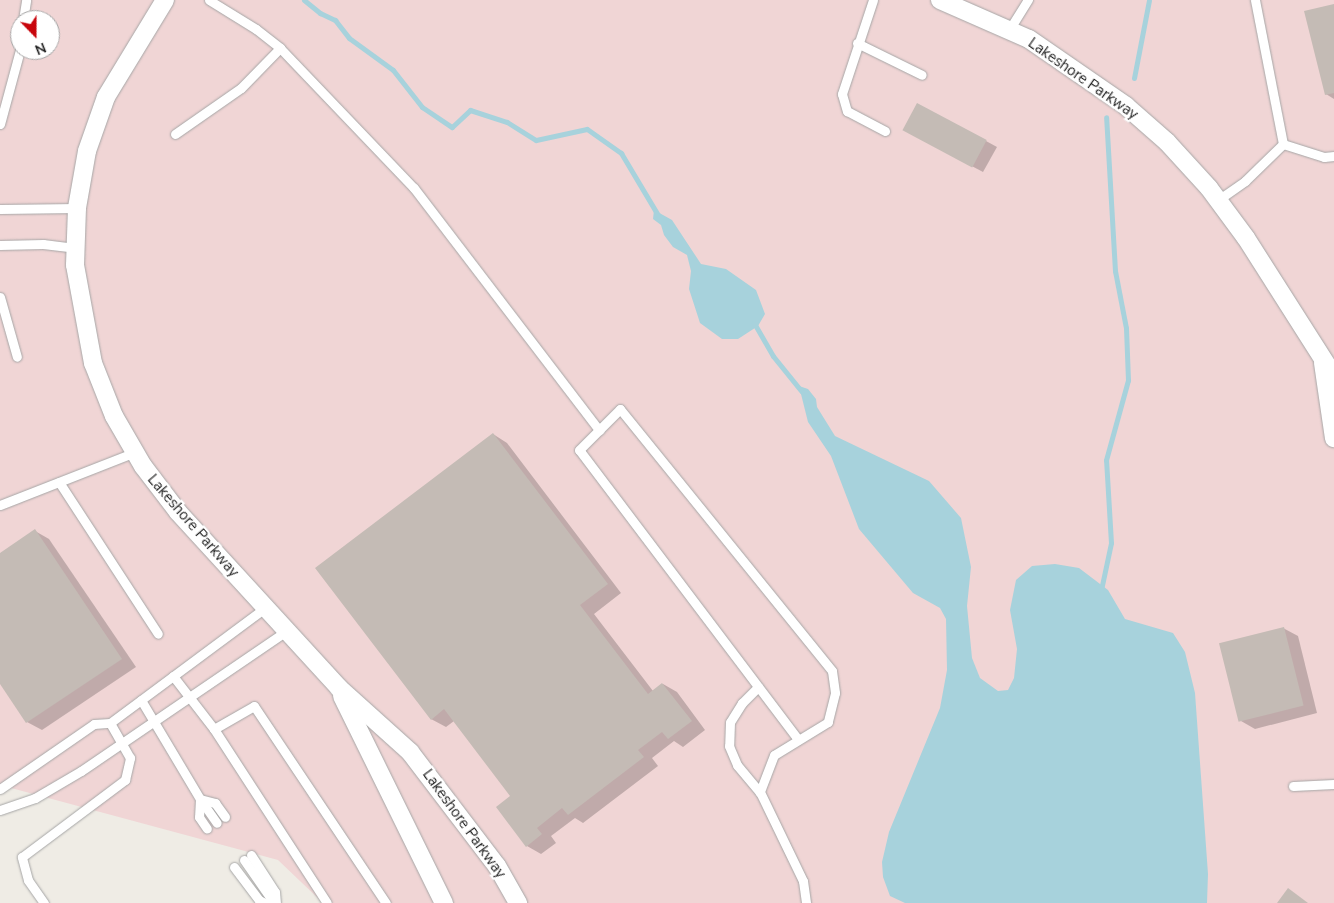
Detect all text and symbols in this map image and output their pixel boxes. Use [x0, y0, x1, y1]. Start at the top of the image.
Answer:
north arrow [10, 10, 60, 60]
street label: Lakeshore Parkway [1024, 34, 1142, 124]
text: N [32, 38, 49, 59]
street label: Lakeshore Parkway [143, 471, 243, 581]
street label: Lakeshore Parkway [418, 766, 510, 882]

